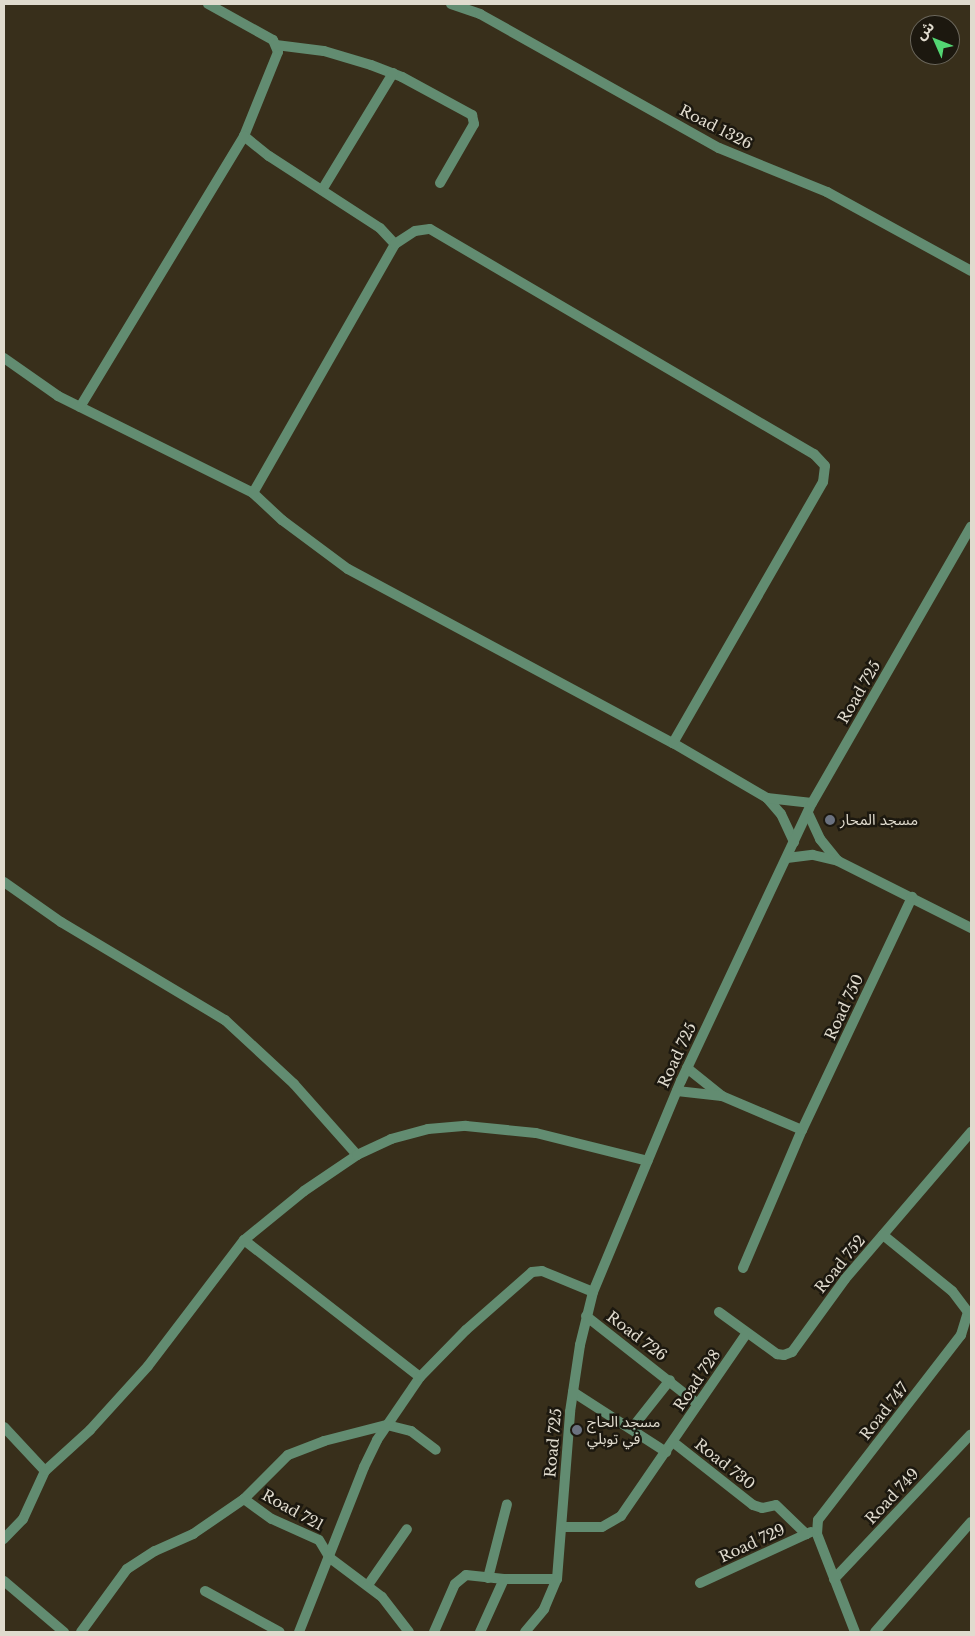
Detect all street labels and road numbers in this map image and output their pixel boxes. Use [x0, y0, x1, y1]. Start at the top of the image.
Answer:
street label: Road 1326 [677, 101, 755, 153]
street label: Road 725 [834, 657, 884, 727]
street label: Road 750 [821, 971, 867, 1043]
street label: Road 725 [654, 1020, 700, 1090]
street label: Road 752 [811, 1231, 869, 1297]
street label: Road 726 [603, 1308, 671, 1364]
street label: Road 728 [670, 1346, 724, 1414]
street label: Road 747 [856, 1379, 912, 1443]
street label: Road 725 [541, 1408, 565, 1478]
street label: Road 730 [691, 1435, 759, 1493]
street label: Road 749 [862, 1464, 922, 1528]
street label: Road 721 [259, 1486, 327, 1534]
street label: Road 729 [716, 1520, 788, 1566]

